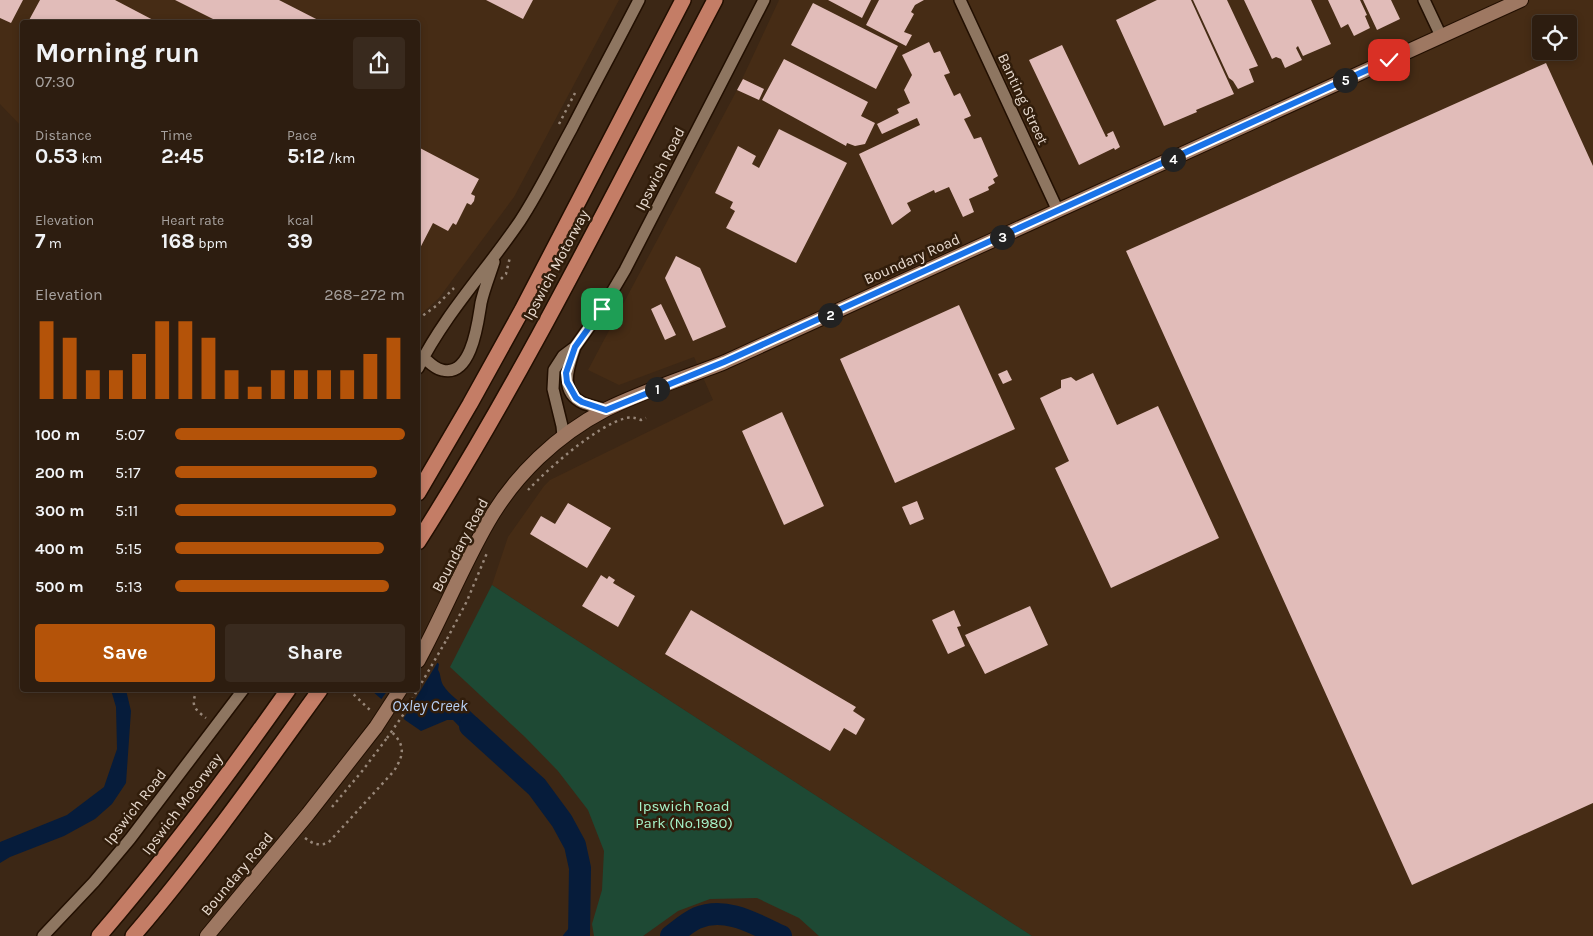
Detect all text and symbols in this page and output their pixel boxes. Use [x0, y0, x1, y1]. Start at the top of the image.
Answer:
map controls [1532, 15, 1577, 60]
button: locate [1532, 15, 1577, 60]
text: Morning run [35, 36, 200, 69]
button: share [353, 37, 405, 89]
pin [1368, 39, 1410, 81]
icon: check [1375, 46, 1403, 74]
street label: Banting Street [994, 50, 1052, 148]
pin: 5 [1332, 68, 1358, 92]
text: 07:30 [35, 72, 75, 91]
text: 5 [1341, 72, 1350, 89]
street label: Ipswich Road [631, 124, 689, 214]
text: Distance [35, 127, 92, 144]
text: Time [161, 127, 192, 144]
text: Pace [287, 127, 317, 144]
text: 0.53 [35, 144, 78, 168]
text: 2:45 [161, 144, 204, 168]
text: 5:12 [287, 144, 325, 168]
pin: 4 [1160, 146, 1186, 172]
text: km [78, 150, 102, 167]
text: /km [325, 150, 355, 167]
text: 4 [1169, 151, 1178, 168]
street label: Ipswich Motorway [519, 207, 593, 323]
text: Elevation [35, 212, 94, 229]
text: Heart rate [161, 212, 224, 229]
text: kcal [287, 212, 314, 229]
pin: 3 [990, 224, 1014, 250]
text: 7 [35, 229, 45, 253]
text: 168 [161, 229, 195, 253]
text: 39 [287, 229, 313, 253]
text: 3 [998, 229, 1007, 246]
street label: Boundary Road [861, 230, 963, 288]
text: m [45, 235, 62, 252]
text: bpm [195, 235, 228, 252]
text: Elevation [35, 285, 103, 304]
text: 268–272 m [324, 285, 405, 304]
pin [581, 288, 623, 330]
icon: arrive [588, 295, 616, 323]
pin: 2 [818, 302, 842, 328]
text: 2 [826, 307, 835, 324]
pin: 1 [644, 376, 670, 402]
text: 1 [655, 381, 660, 398]
text: 100 m [35, 425, 80, 444]
text: 5:07 [115, 425, 145, 444]
text: 200 m [35, 463, 84, 482]
text: 5:17 [115, 463, 141, 482]
street label: Boundary Road [428, 495, 492, 595]
text: 300 m [35, 501, 84, 520]
text: 5:11 [115, 501, 138, 520]
text: 400 m [35, 539, 84, 558]
text: 5:15 [115, 539, 142, 558]
text: 500 m [35, 577, 84, 596]
text: 5:13 [115, 577, 142, 596]
button: Save [35, 624, 215, 682]
button: Share [225, 624, 405, 682]
water label: Oxley Creek [392, 696, 469, 715]
street label: Ipswich Motorway [138, 750, 226, 858]
street label: Ipswich Road [100, 766, 170, 848]
park label: Ipswich Road Park (No.1980) [635, 797, 733, 832]
street label: Boundary Road [197, 829, 277, 919]

